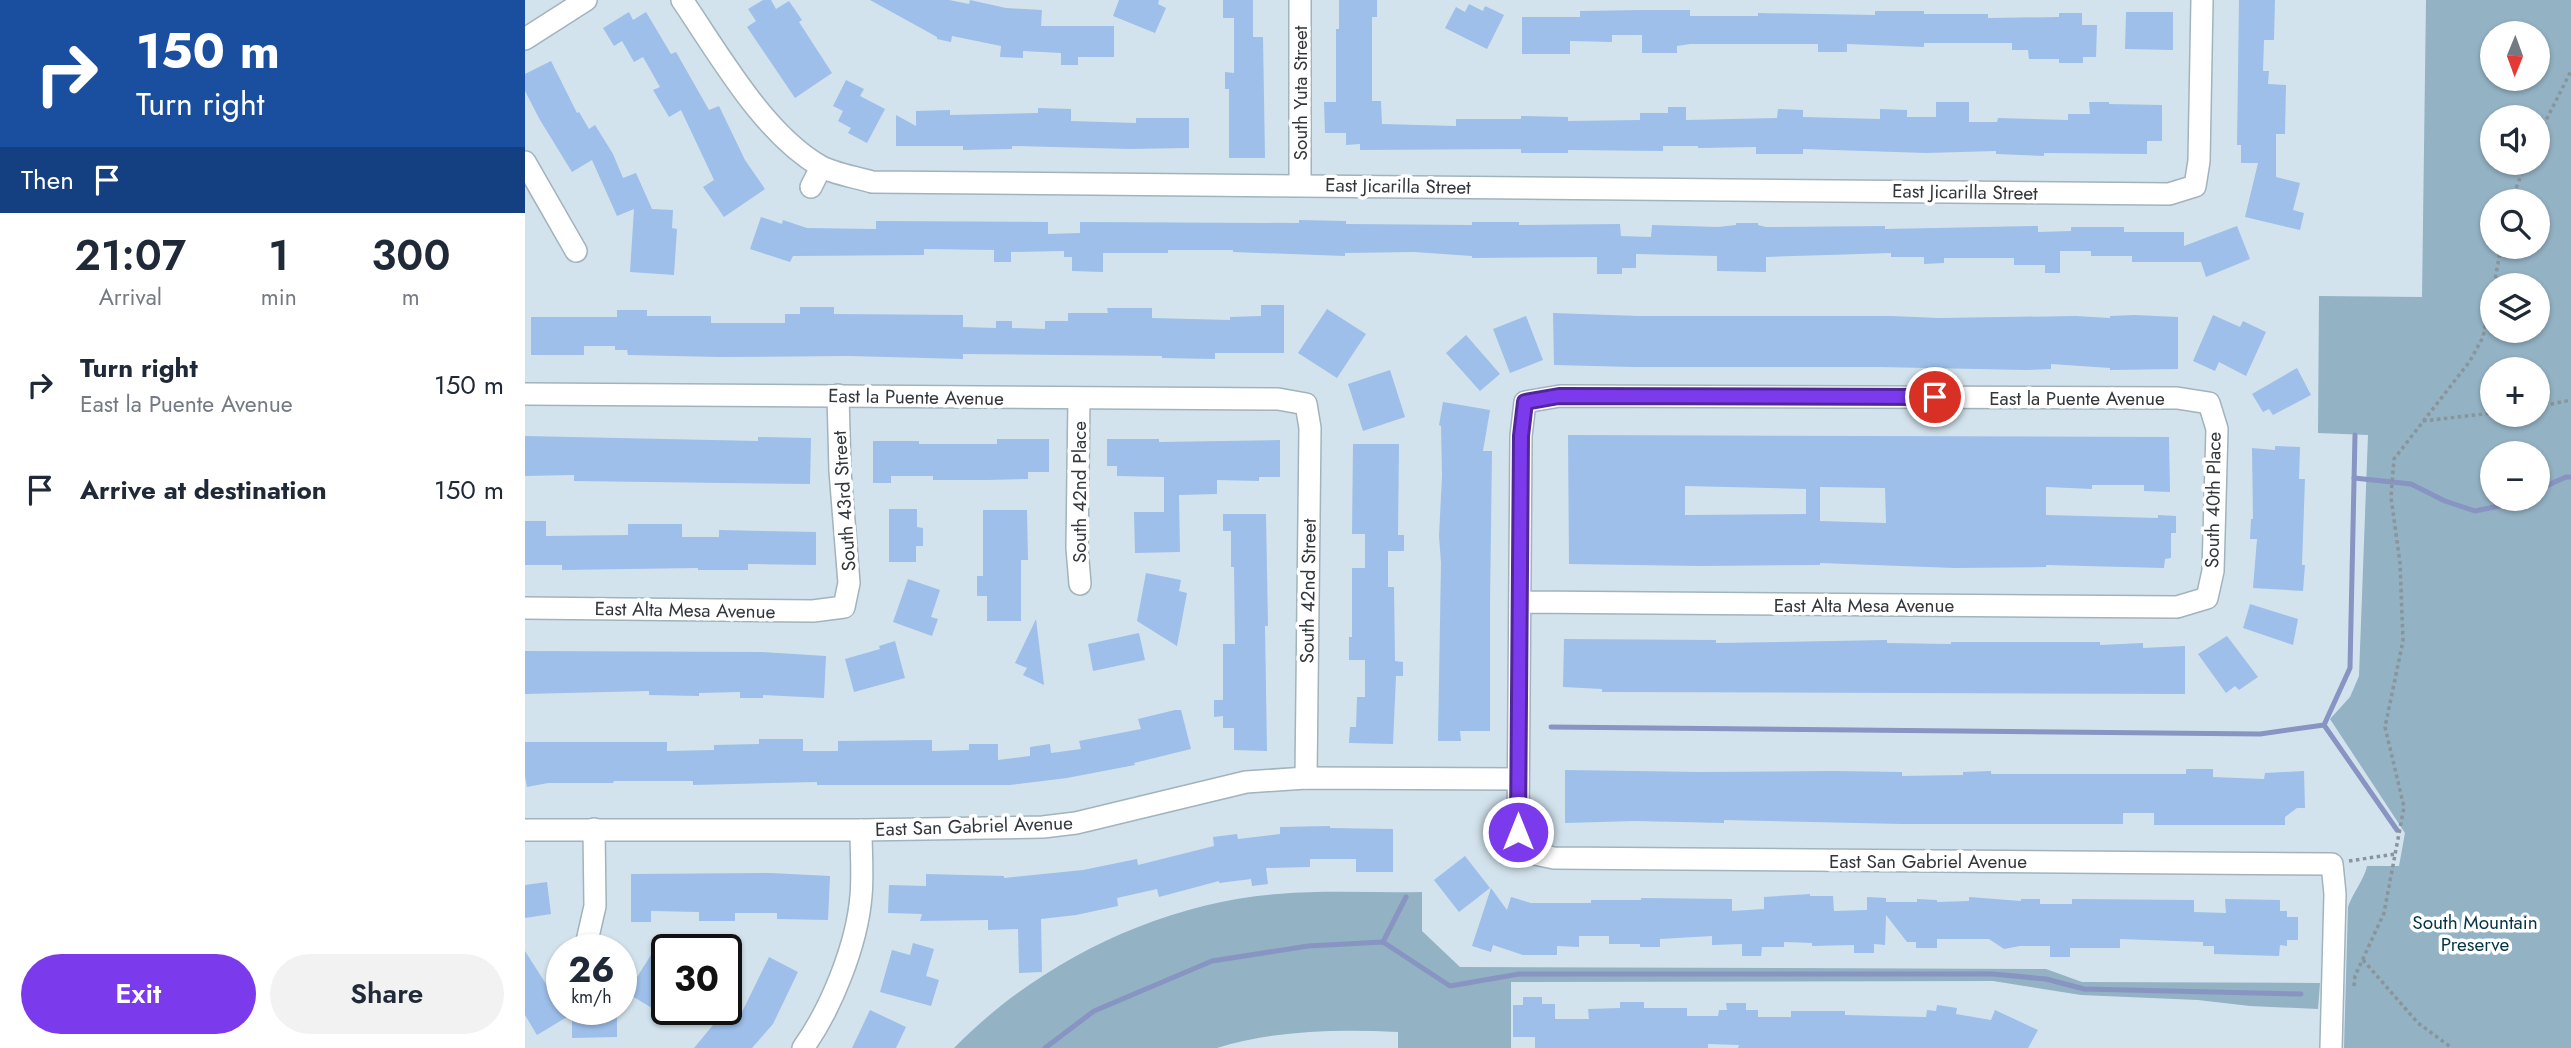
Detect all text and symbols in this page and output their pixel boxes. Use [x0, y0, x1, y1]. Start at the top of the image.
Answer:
text: 150 m [136, 16, 280, 86]
north arrow [2480, 21, 2550, 91]
map controls [2480, 21, 2550, 511]
street label: South Yuta Street [1287, 25, 1314, 160]
icon: right [21, 28, 112, 119]
text: Turn right [136, 81, 265, 127]
button: sound [2480, 105, 2550, 175]
text: Then [21, 161, 74, 199]
icon: arrive [88, 161, 126, 199]
street label: East Jicarilla Street [1325, 171, 1471, 201]
street label: East Jicarilla Street [1892, 177, 2038, 207]
button: search [2480, 189, 2550, 259]
text: 21:07 [75, 225, 186, 286]
text: 1 [268, 225, 289, 286]
text: 300 [371, 225, 450, 286]
button: layers [2480, 273, 2550, 343]
text: Arrival [99, 280, 162, 314]
text: min [261, 280, 297, 314]
text: m [402, 280, 420, 314]
text: Turn right [80, 349, 198, 387]
button: + [2480, 357, 2550, 427]
icon: right [21, 366, 59, 404]
text: 150 m [434, 366, 504, 404]
pin [1905, 367, 1965, 427]
icon: arrive [1916, 378, 1954, 416]
street label: East la Puente Avenue [828, 382, 1004, 412]
street label: East la Puente Avenue [1989, 385, 2165, 412]
text: East la Puente Avenue [80, 387, 293, 421]
street label: South 42nd Place [1066, 421, 1093, 563]
street label: South 43rd Street [826, 429, 862, 572]
street label: South 40th Place [2198, 431, 2228, 568]
button: − [2480, 441, 2550, 511]
icon: arrive [21, 471, 59, 509]
text: Arrive at destination [80, 471, 327, 509]
text: 150 m [434, 471, 504, 509]
street label: South 42nd Street [1293, 518, 1323, 664]
street label: East Alta Mesa Avenue [1774, 592, 1955, 619]
street label: East Alta Mesa Avenue [594, 595, 776, 625]
position arrow [1481, 795, 1555, 869]
street label: East San Gabriel Avenue [875, 809, 1074, 843]
street label: East San Gabriel Avenue [1829, 848, 2027, 875]
park label: South Mountain Preserve [2412, 909, 2538, 958]
speed limit sign: 30 [651, 934, 742, 1025]
text: 26 [568, 945, 615, 995]
button: Exit [21, 954, 256, 1034]
button: Share [270, 954, 504, 1034]
text: km/h [571, 984, 612, 1010]

